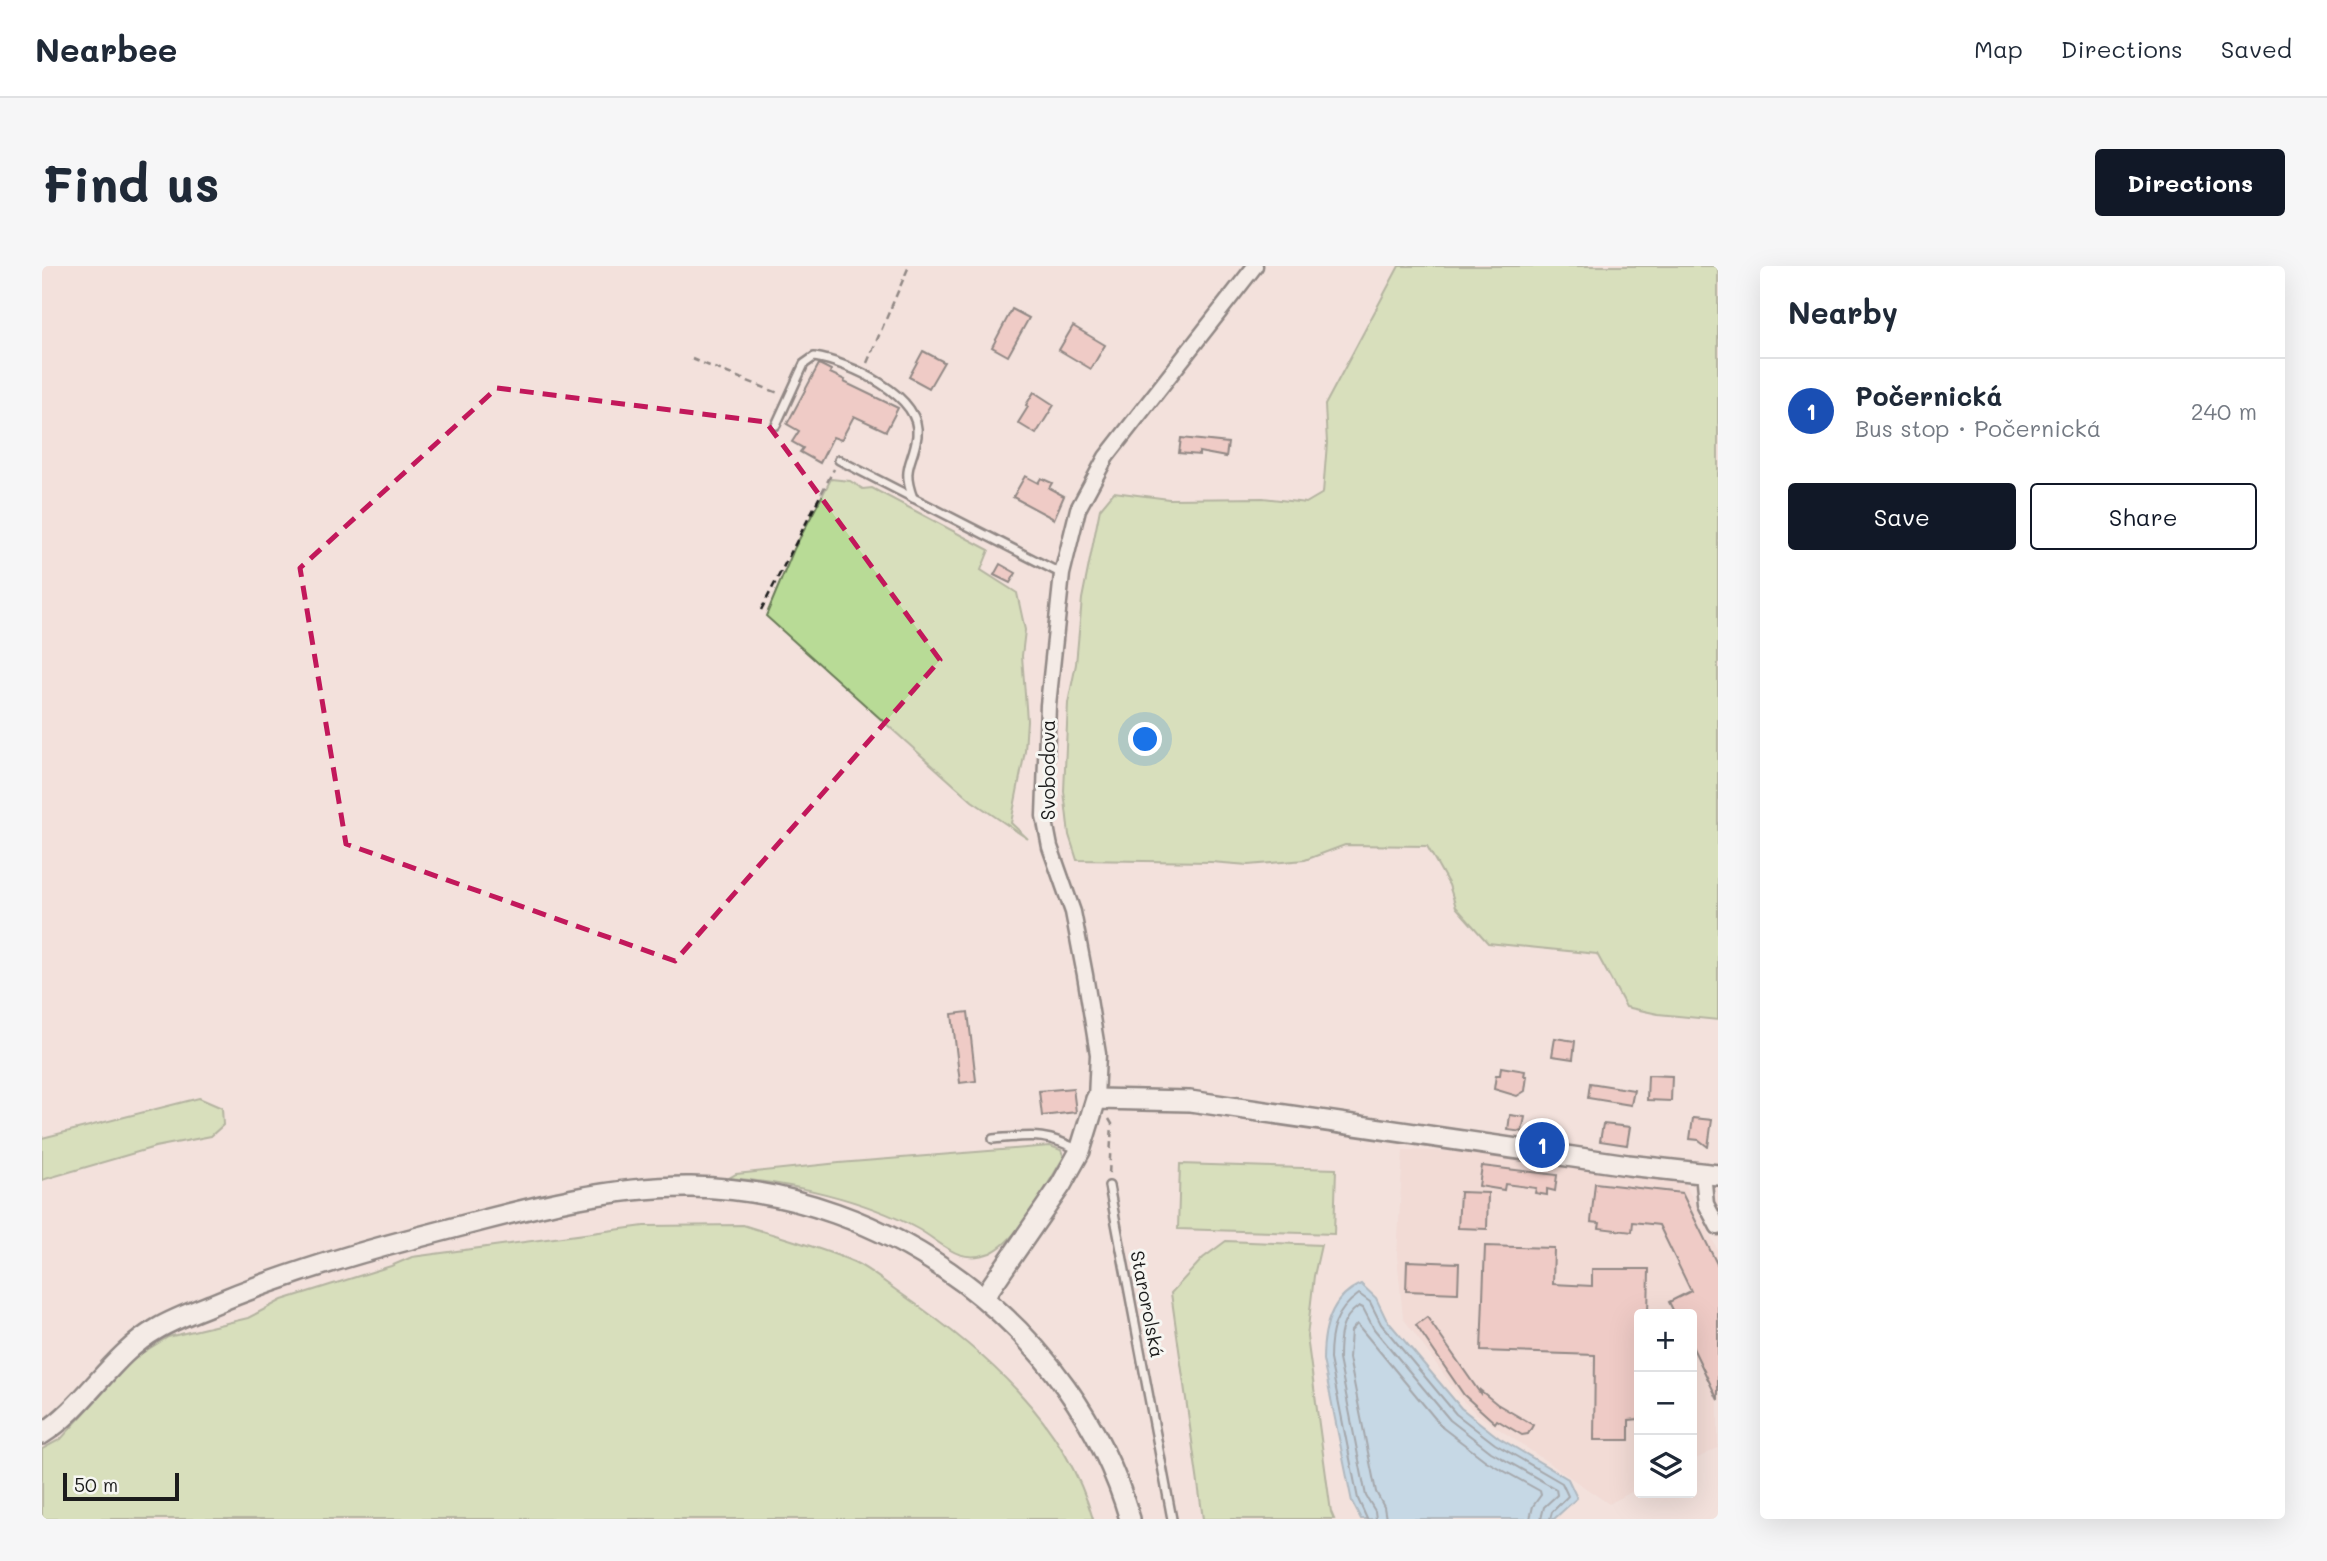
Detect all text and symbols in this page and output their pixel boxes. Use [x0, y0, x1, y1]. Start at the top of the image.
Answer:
text: Nearbee [35, 27, 178, 70]
text: Map [1974, 33, 2023, 64]
text: Directions [2061, 33, 2183, 64]
text: Saved [2221, 33, 2292, 64]
button: Directions [2095, 149, 2285, 216]
text: Find us [42, 151, 220, 214]
text: Nearby [1788, 292, 1898, 332]
text: Počernická [1855, 379, 2002, 413]
text: 1 [1806, 396, 1816, 426]
text: 240 m [2191, 396, 2257, 426]
text: Bus stop · Počernická [1855, 413, 2101, 443]
button: Save [1788, 483, 2016, 550]
button: Share [2030, 483, 2257, 550]
street label: Svobodova [1035, 720, 1060, 820]
your location [1128, 722, 1162, 756]
pin: 1 [1519, 1119, 1565, 1171]
street label: Starorolská [1125, 1248, 1171, 1360]
map controls [1634, 1309, 1697, 1498]
button: + [1634, 1309, 1697, 1372]
button: − [1634, 1372, 1697, 1435]
button: layers [1634, 1435, 1697, 1498]
scale bar [63, 1470, 178, 1502]
text: 50 m [74, 1472, 118, 1497]

